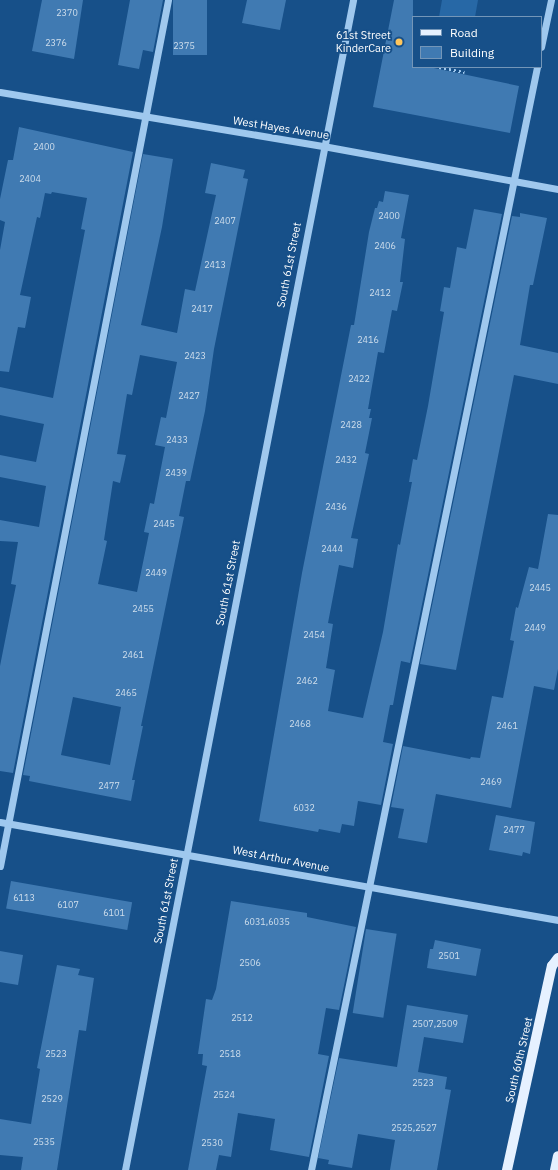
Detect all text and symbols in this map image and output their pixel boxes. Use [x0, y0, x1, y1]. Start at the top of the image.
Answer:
house number: 2370 [56, 8, 78, 18]
legend [412, 16, 542, 68]
text: Road [450, 25, 478, 40]
place label: 61st Street KinderCare [336, 29, 391, 55]
marker: 61st Street KinderCare [394, 37, 404, 47]
house number: 2376 [45, 38, 67, 48]
house number: 2375 [173, 41, 195, 51]
text: Building [450, 45, 494, 60]
street label: West Hayes Avenue [232, 114, 330, 142]
house number: 2400 [33, 142, 55, 152]
house number: 2404 [19, 174, 41, 184]
house number: 2400 [378, 211, 400, 221]
house number: 2407 [214, 216, 236, 226]
street label: South 61st Street [274, 221, 304, 309]
house number: 2406 [374, 241, 396, 251]
house number: 2413 [204, 260, 226, 270]
house number: 2412 [369, 288, 391, 298]
house number: 2417 [191, 304, 213, 314]
house number: 2416 [357, 335, 379, 345]
house number: 2423 [184, 351, 206, 361]
house number: 2422 [348, 374, 370, 384]
house number: 2427 [178, 391, 200, 401]
house number: 2428 [340, 420, 362, 430]
house number: 2433 [166, 435, 188, 445]
house number: 2432 [335, 455, 357, 465]
house number: 2439 [165, 468, 187, 478]
house number: 2436 [325, 502, 347, 512]
house number: 2445 [153, 519, 175, 529]
street label: South 61st Street [213, 539, 243, 627]
house number: 2444 [321, 544, 343, 554]
house number: 2449 [145, 568, 167, 578]
house number: 2445 [529, 583, 551, 593]
house number: 2455 [132, 604, 154, 614]
house number: 2449 [524, 623, 546, 633]
house number: 2454 [303, 630, 325, 640]
house number: 2461 [122, 650, 144, 660]
house number: 2462 [296, 676, 318, 686]
house number: 2465 [115, 688, 137, 698]
house number: 2468 [289, 719, 311, 729]
house number: 2461 [496, 721, 518, 731]
house number: 2469 [480, 777, 502, 787]
house number: 2477 [98, 781, 120, 791]
house number: 6032 [293, 803, 315, 813]
house number: 2477 [503, 825, 525, 835]
street label: West Arthur Avenue [232, 843, 330, 875]
street label: South 61st Street [151, 857, 181, 945]
house number: 6113 [13, 893, 35, 903]
house number: 6107 [57, 900, 79, 910]
house number: 6101 [103, 908, 125, 918]
house number: 6031,6035 [244, 917, 290, 927]
house number: 2501 [438, 951, 460, 961]
house number: 2506 [239, 958, 261, 968]
house number: 2512 [231, 1013, 253, 1023]
street label: South 60th Street [503, 1016, 535, 1104]
house number: 2507,2509 [412, 1019, 458, 1029]
house number: 2523 [45, 1049, 67, 1059]
house number: 2518 [219, 1049, 241, 1059]
house number: 2523 [412, 1078, 434, 1088]
house number: 2524 [213, 1090, 235, 1100]
house number: 2529 [41, 1094, 63, 1104]
house number: 2525,2527 [391, 1123, 437, 1133]
house number: 2535 [33, 1137, 55, 1147]
house number: 2530 [201, 1138, 223, 1148]

